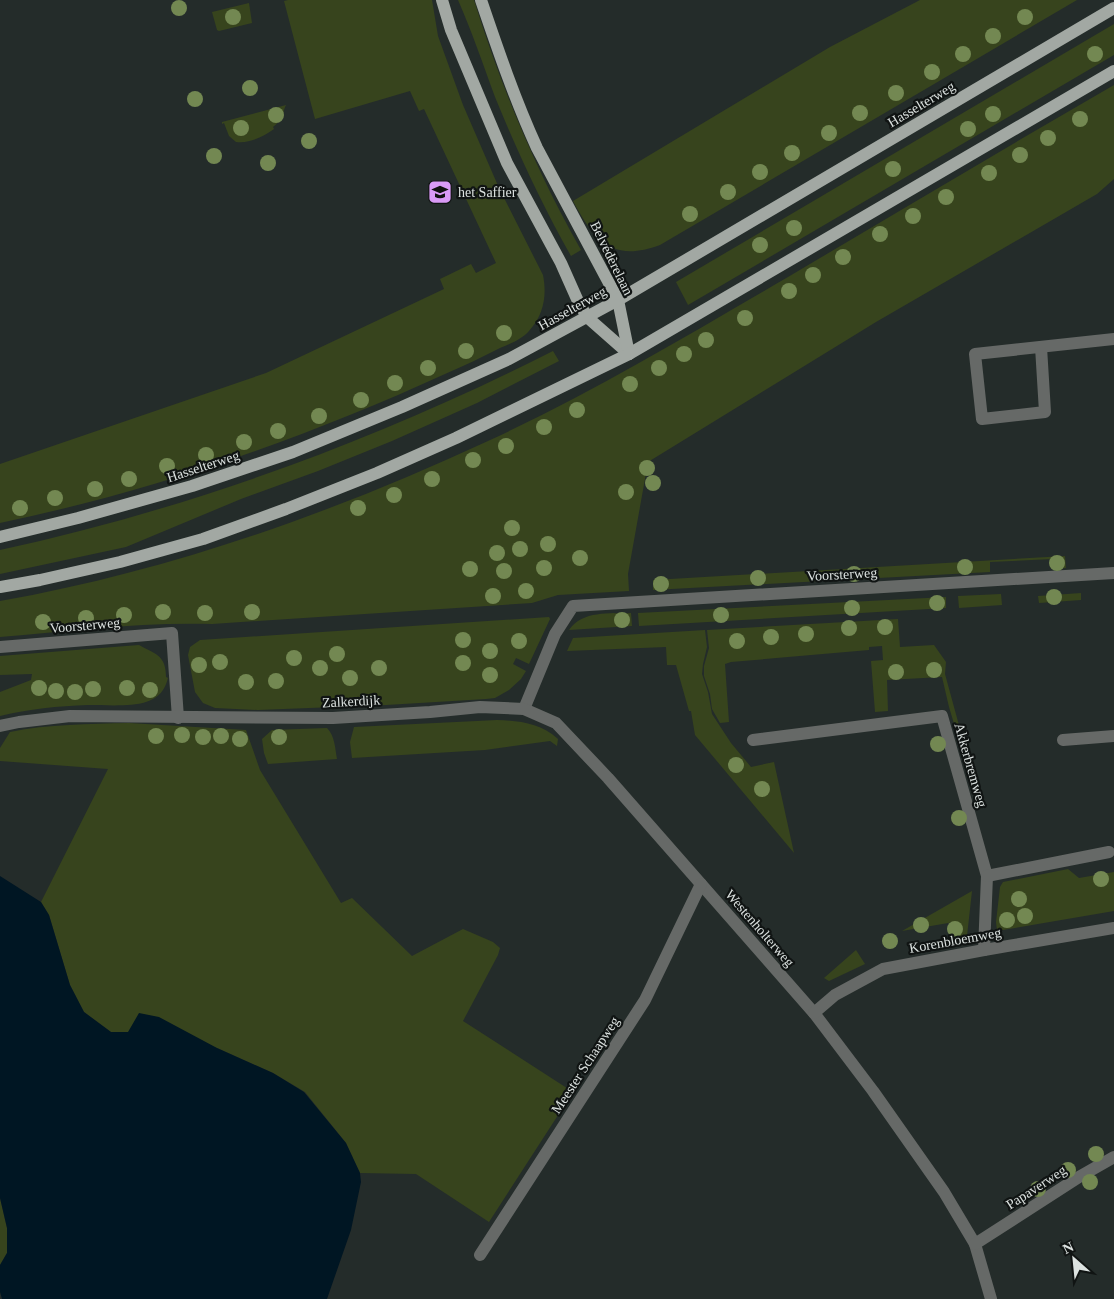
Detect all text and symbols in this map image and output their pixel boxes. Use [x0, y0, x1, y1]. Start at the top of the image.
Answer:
street label: Hasselterweg [885, 79, 957, 130]
school or university icon: het Saffier [427, 179, 453, 205]
place label: het Saffier [458, 185, 517, 200]
street label: Belvédèrelaan [587, 219, 636, 297]
street label: Hasselterweg [536, 284, 609, 333]
street label: Hasselterweg [165, 448, 241, 485]
street label: Voorsterweg [806, 565, 878, 584]
street label: Voorsterweg [49, 615, 121, 636]
street label: Zalkerdijk [322, 692, 381, 711]
street label: Akkerbremweg [951, 721, 990, 809]
street label: Westenholterweg [722, 887, 797, 970]
street label: Korenbloemweg [908, 925, 1002, 956]
street label: Meester Schaapweg [549, 1014, 622, 1116]
street label: Papaverweg [1003, 1162, 1069, 1212]
north arrow [1049, 1234, 1099, 1284]
text: N [1060, 1239, 1076, 1257]

